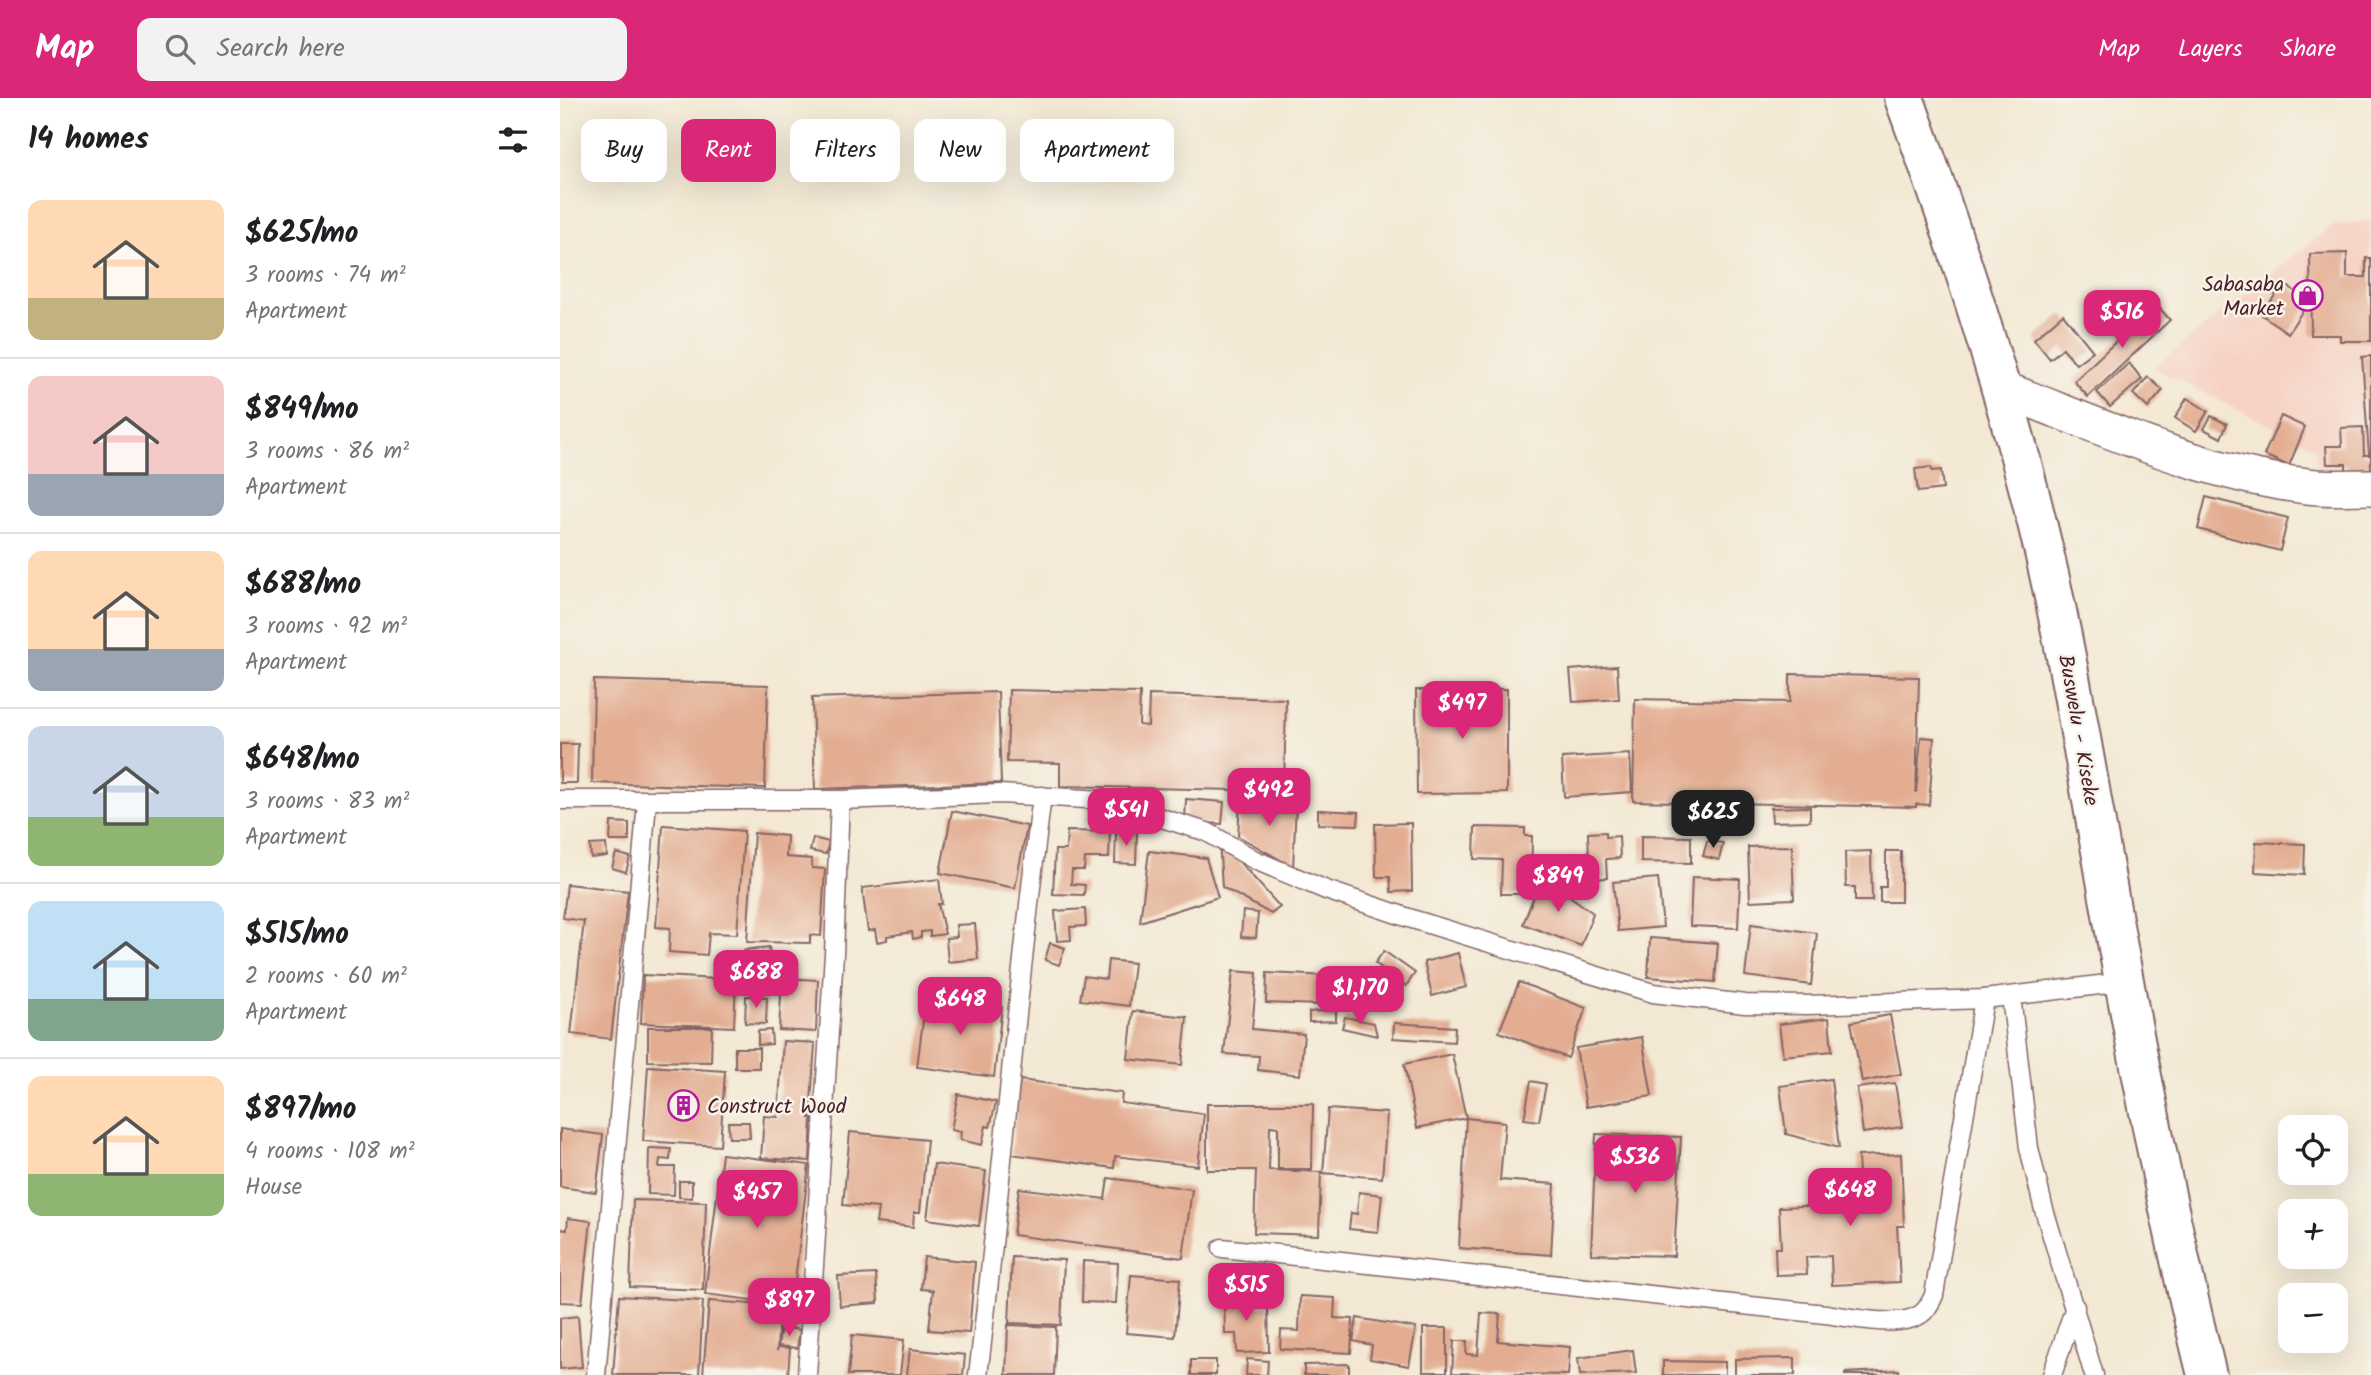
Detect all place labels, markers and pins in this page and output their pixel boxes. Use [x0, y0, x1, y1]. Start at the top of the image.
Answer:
place label: Sabasaba Market [2202, 269, 2285, 326]
shop icon: Sabasaba Market [2290, 279, 2324, 313]
pin: $516 [2081, 290, 2163, 350]
pin: $497 [1421, 682, 1503, 741]
pin: $492 [1228, 768, 1310, 828]
pin: $541 [1085, 788, 1167, 848]
pin: $625 [1672, 790, 1754, 850]
pin: $849 [1517, 854, 1599, 914]
pin: $688 [715, 950, 797, 1010]
pin: $1,170 [1303, 967, 1417, 1026]
pin: $648 [919, 978, 1001, 1037]
building icon: Construct Wood [667, 1089, 701, 1123]
place label: Construct Wood [707, 1091, 847, 1124]
pin: $536 [1594, 1136, 1676, 1195]
pin: $648 [1809, 1168, 1891, 1228]
pin: $457 [716, 1170, 798, 1230]
pin: $515 [1205, 1264, 1287, 1323]
pin: $897 [748, 1278, 830, 1338]

